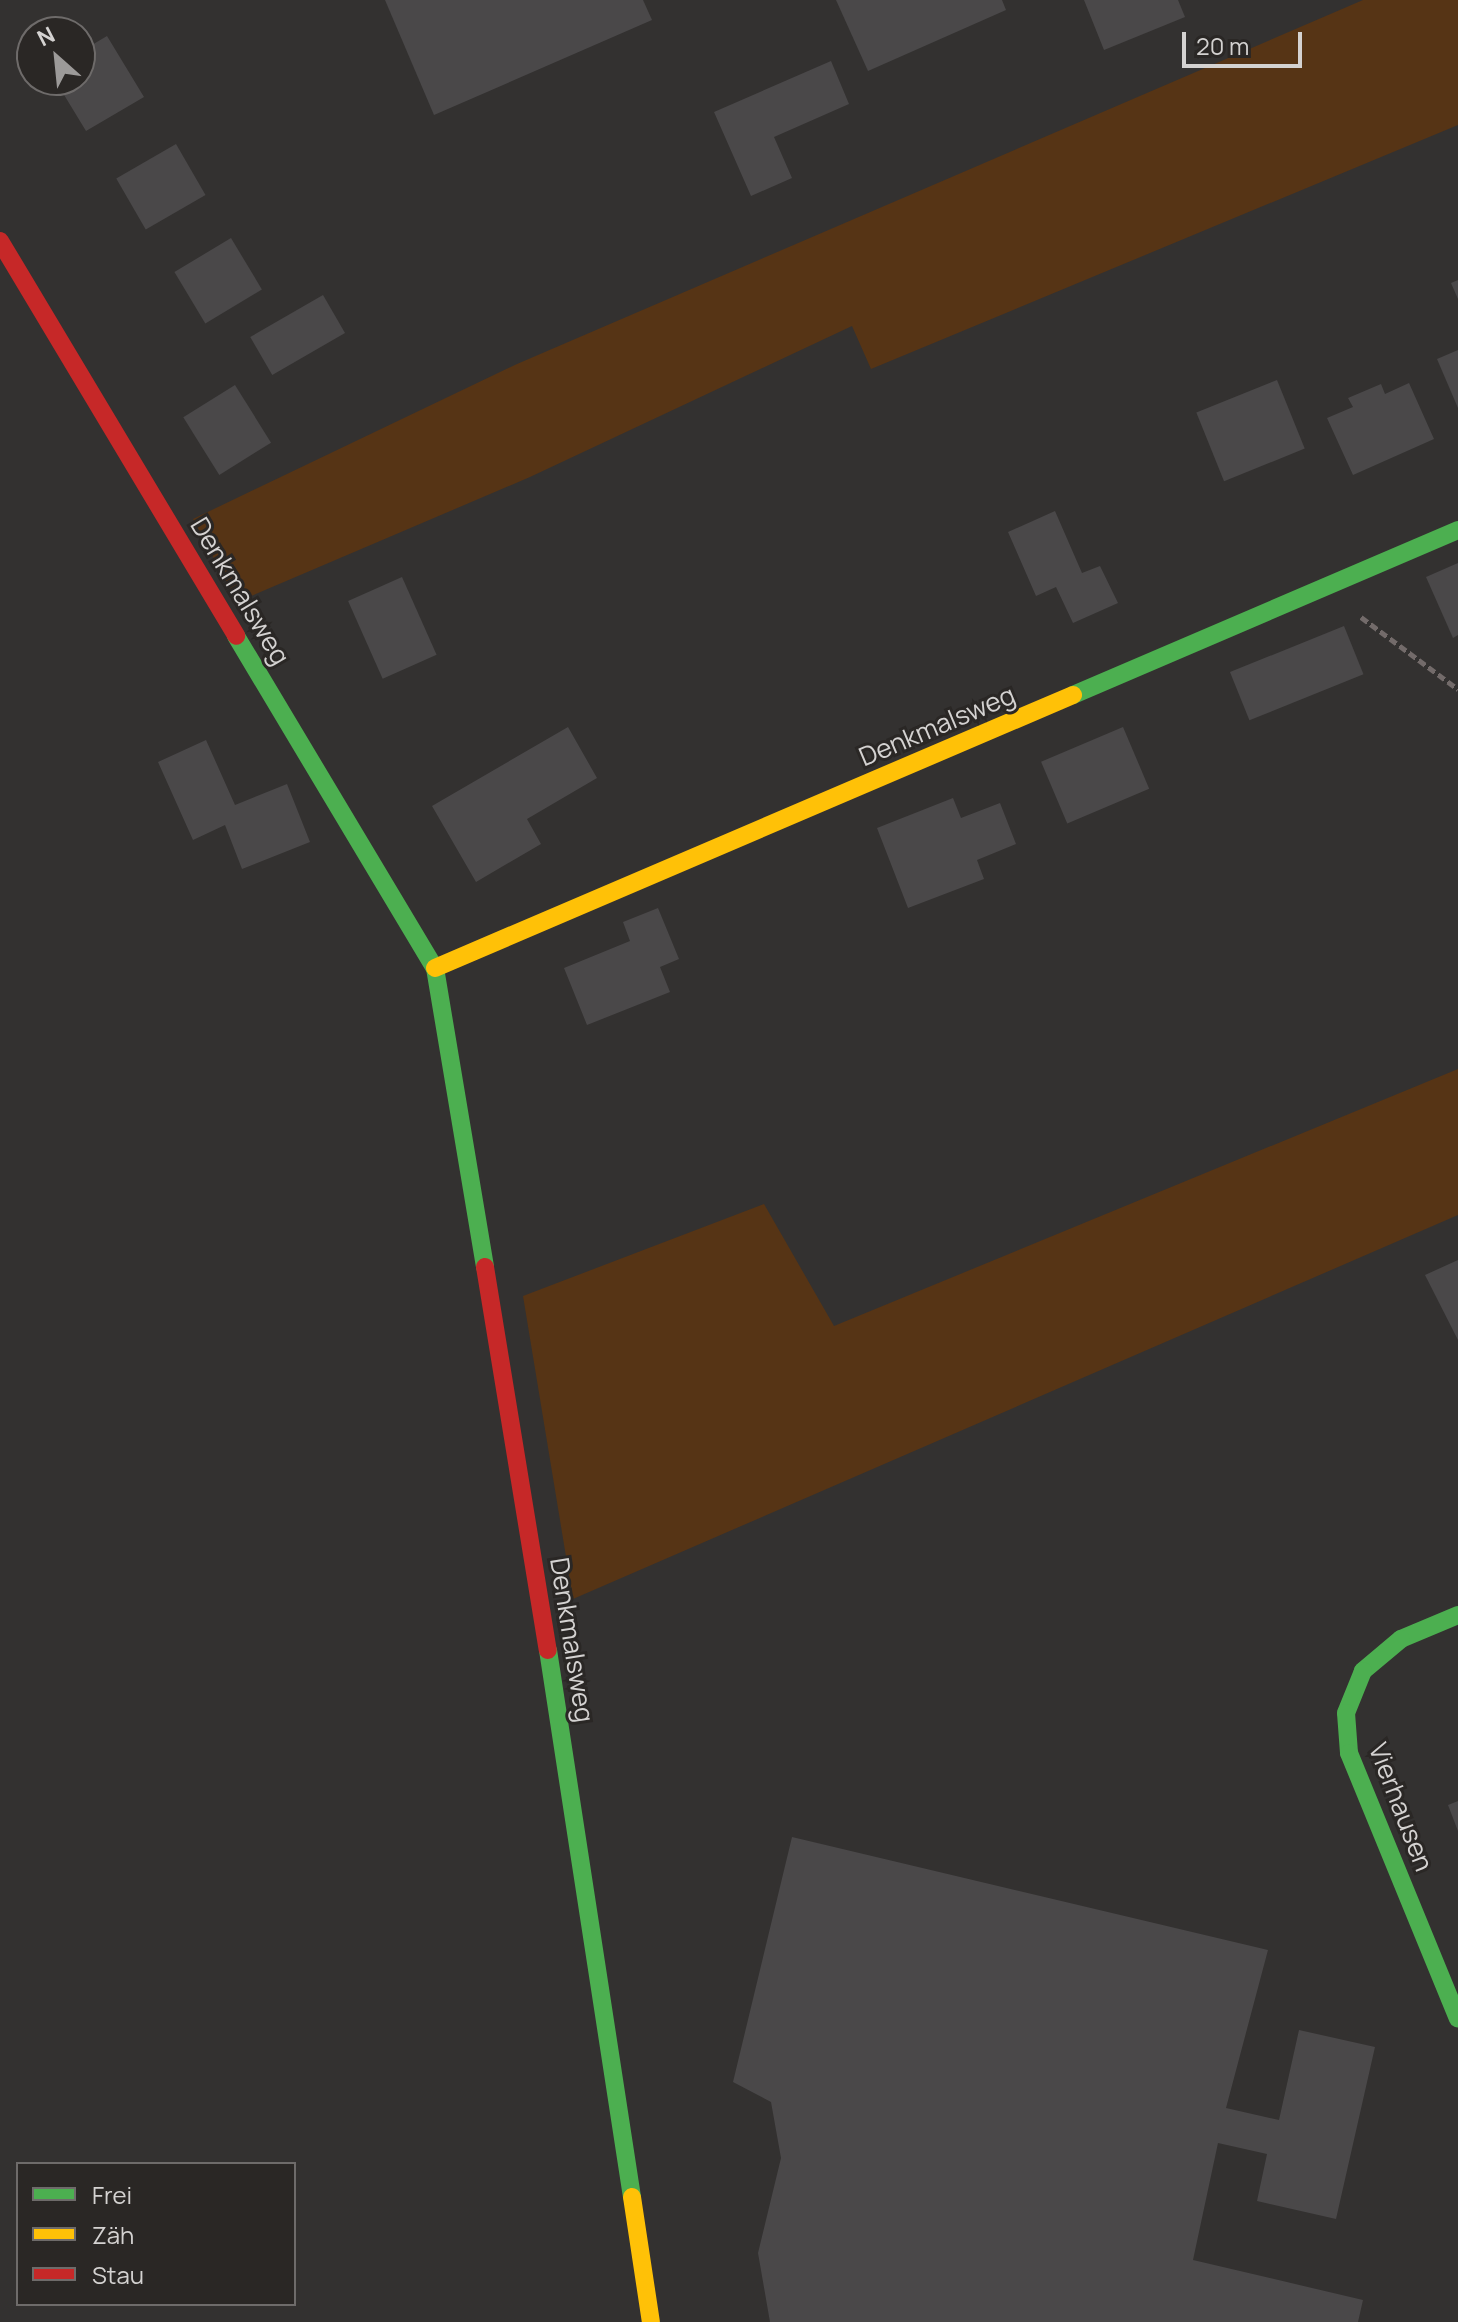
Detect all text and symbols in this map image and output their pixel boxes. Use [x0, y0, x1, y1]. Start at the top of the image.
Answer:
north arrow [16, 16, 96, 96]
scale bar [1186, 16, 1306, 66]
text: N [32, 19, 60, 53]
text: 20 m [1196, 29, 1249, 62]
street label: Denkmalsweg [184, 512, 296, 670]
street label: Denkmalsweg [854, 679, 1020, 773]
street label: Denkmalsweg [544, 1555, 600, 1725]
street label: Vierhausen [1362, 1738, 1440, 1876]
legend [16, 2162, 296, 2306]
text: Frei [92, 2178, 132, 2211]
text: Zäh [92, 2218, 134, 2251]
text: Stau [92, 2258, 144, 2291]

